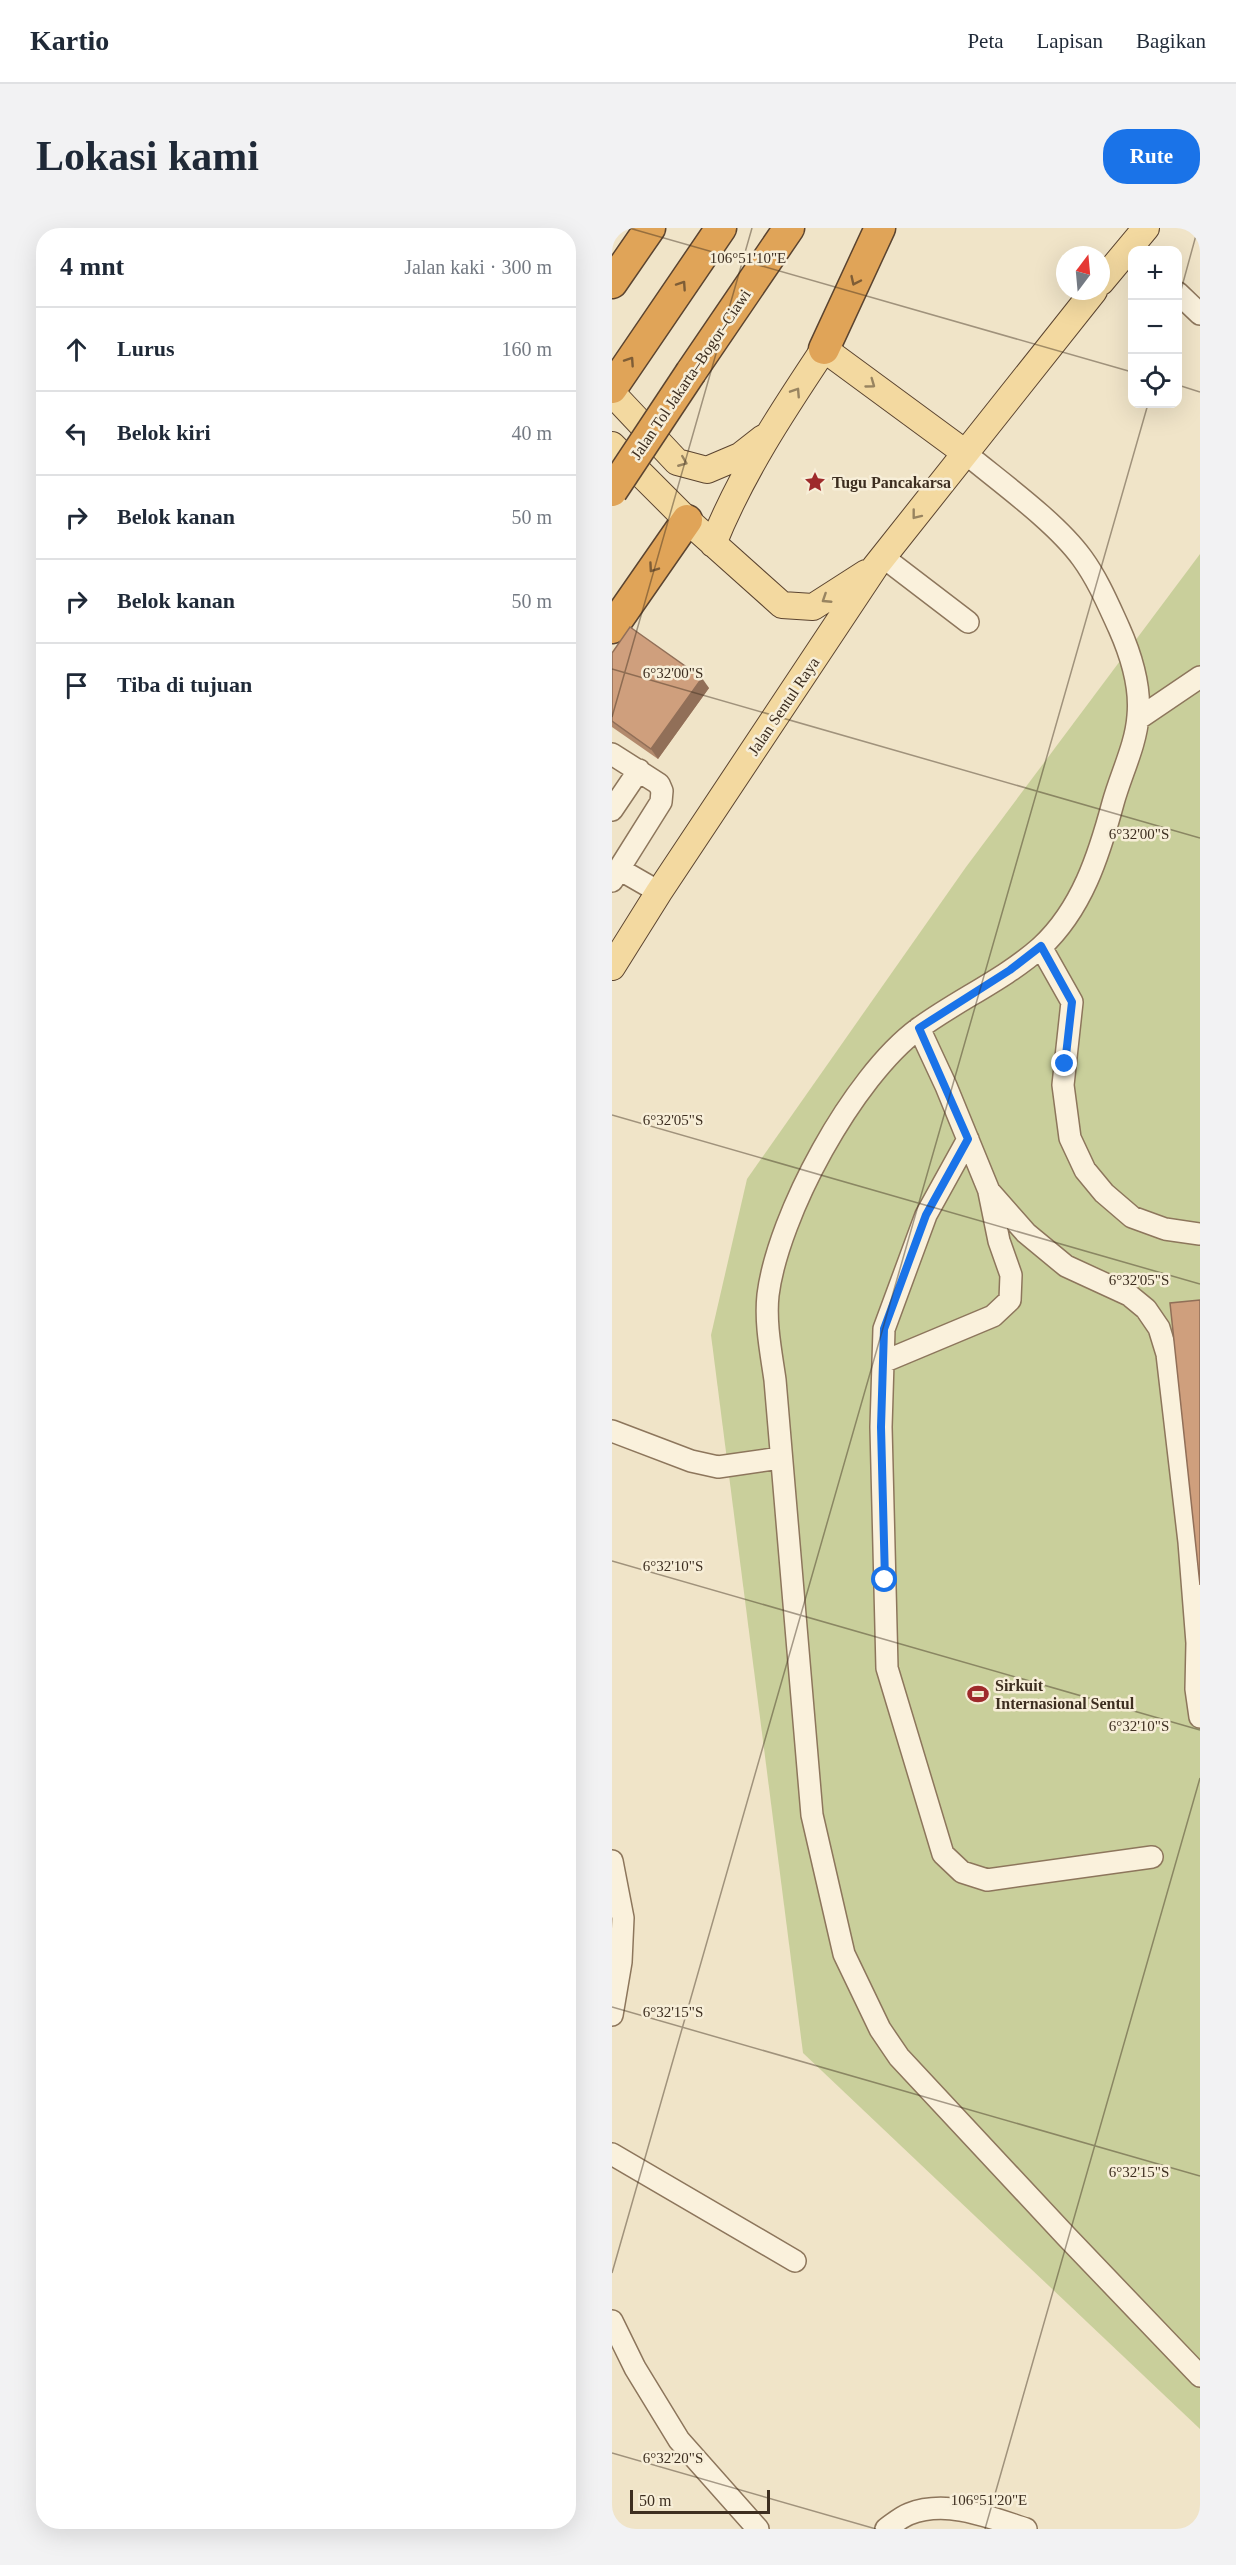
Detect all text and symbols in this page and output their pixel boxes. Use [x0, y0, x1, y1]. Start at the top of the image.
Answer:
text: Kartio [30, 25, 109, 56]
text: Peta [967, 29, 1004, 53]
text: Lapisan [1037, 29, 1103, 53]
text: Bagikan [1136, 29, 1206, 53]
button: Rute [1103, 129, 1200, 184]
text: Lokasi kami [36, 133, 259, 179]
north arrow [1056, 246, 1110, 300]
map controls [1128, 246, 1182, 408]
button: + [1128, 246, 1182, 300]
text: 106°51'10"E [710, 250, 786, 266]
text: 4 mnt [60, 252, 124, 281]
text: Jalan kaki · 300 m [404, 256, 552, 278]
one-way arrow [851, 275, 863, 286]
one-way arrow [675, 281, 686, 292]
street label: Jalan Tol Jakarta–Bogor–Ciawi [627, 286, 755, 463]
button: − [1128, 300, 1182, 354]
icon: ahead [60, 333, 93, 366]
text: Lurus [117, 336, 174, 361]
text: 160 m [501, 338, 552, 360]
button: locate [1128, 354, 1182, 408]
one-way arrow [623, 356, 634, 367]
one-way arrow [864, 376, 875, 387]
one-way arrow [788, 387, 799, 398]
icon: left [60, 417, 93, 450]
text: Belok kiri [117, 420, 211, 445]
text: 40 m [511, 422, 552, 444]
one-way arrow [677, 455, 687, 468]
place icon: Tugu Pancakarsa [803, 470, 827, 494]
place label: Tugu Pancakarsa [832, 474, 951, 492]
icon: right [60, 501, 93, 534]
text: Belok kanan [117, 504, 235, 529]
text: 50 m [511, 506, 552, 528]
one-way arrow [912, 508, 923, 519]
one-way arrow [649, 562, 660, 573]
icon: right [60, 585, 93, 618]
text: Belok kanan [117, 588, 235, 613]
text: 50 m [511, 590, 552, 612]
one-way arrow [822, 592, 833, 603]
street label: Jalan Sentul Raya [744, 654, 823, 759]
text: 6°32'00"S [643, 665, 703, 681]
icon: arrive [60, 669, 93, 702]
text: Tiba di tujuan [117, 672, 252, 697]
text: 6°32'00"S [1109, 826, 1169, 842]
route end [1051, 1050, 1077, 1076]
text: 6°32'05"S [643, 1112, 703, 1128]
text: 6°32'05"S [1109, 1272, 1169, 1288]
text: 6°32'10"S [643, 1558, 703, 1574]
route start [871, 1566, 897, 1592]
place label: Sirkuit Internasional Sentul [995, 1677, 1135, 1712]
sports icon: Sirkuit Internasional Sentul [966, 1682, 990, 1706]
text: 6°32'10"S [1109, 1718, 1169, 1734]
text: 6°32'15"S [643, 2004, 703, 2020]
text: 6°32'15"S [1109, 2164, 1169, 2180]
text: 6°32'20"S [643, 2450, 703, 2466]
scale bar [630, 2487, 770, 2514]
text: 50 m [639, 2492, 671, 2509]
text: 106°51'20"E [951, 2492, 1027, 2508]

